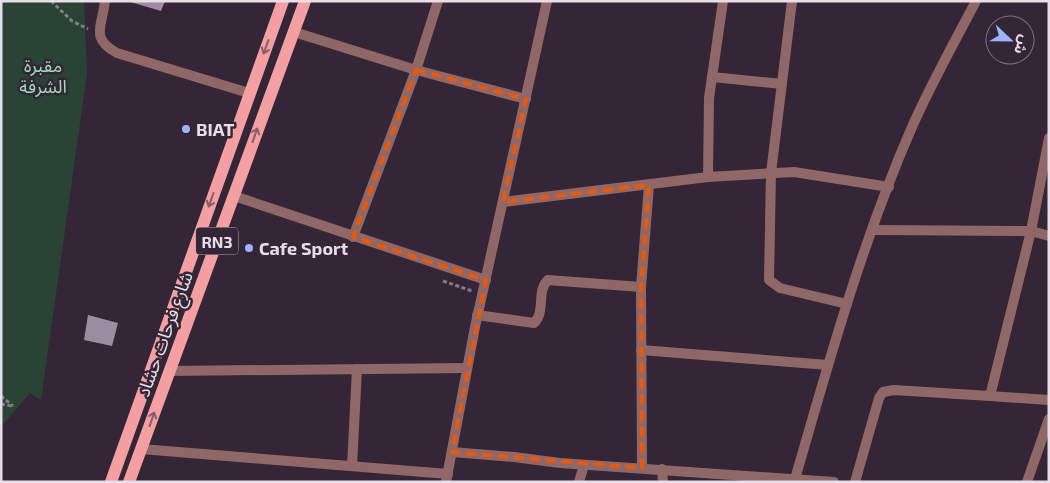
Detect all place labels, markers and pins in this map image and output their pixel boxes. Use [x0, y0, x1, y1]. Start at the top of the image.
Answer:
place label: BIAT [196, 118, 234, 140]
marker: BIAT [180, 123, 192, 135]
place label: Cafe Sport [259, 237, 349, 259]
marker: Cafe Sport [243, 242, 255, 254]

